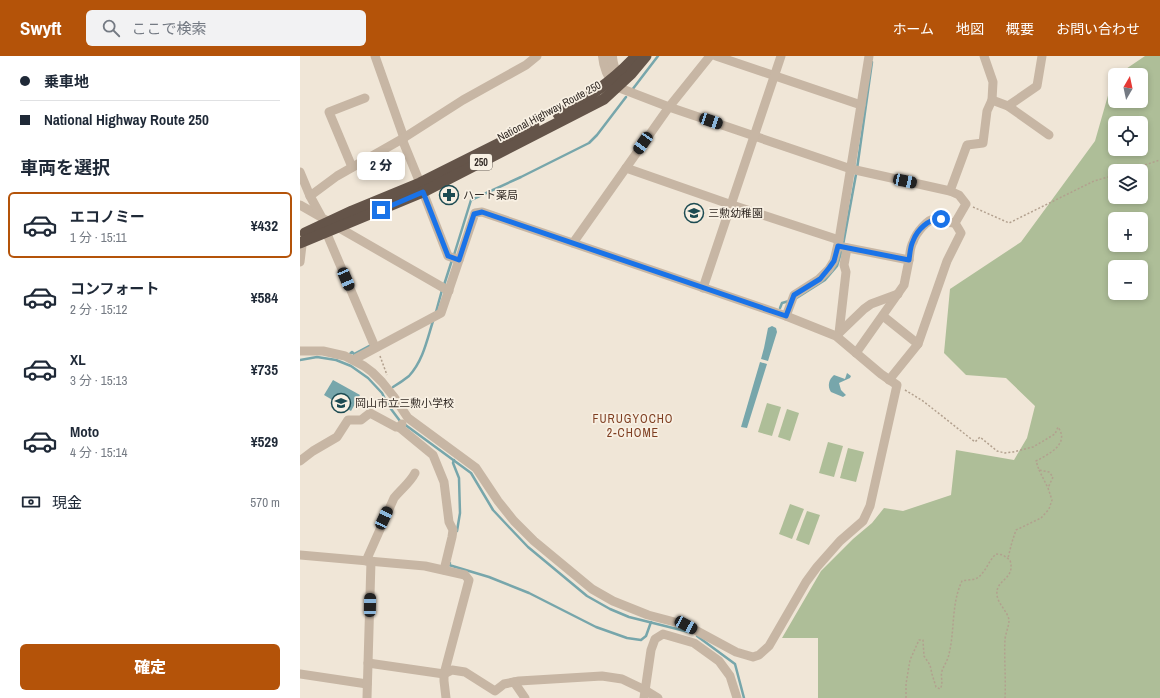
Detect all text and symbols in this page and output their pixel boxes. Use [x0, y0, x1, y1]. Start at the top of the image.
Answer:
search box [86, 10, 366, 46]
text: Swyft [20, 15, 62, 41]
icon: search [100, 17, 122, 39]
text: ここで検索 [132, 18, 207, 39]
text: ホーム [892, 20, 934, 38]
text: 地図 [956, 20, 984, 38]
text: 概要 [1006, 20, 1034, 38]
text: お問い合わせ [1056, 20, 1140, 38]
north arrow [1108, 68, 1148, 108]
map controls [1108, 68, 1148, 300]
text: 乗車地 [44, 71, 89, 92]
street label: National Highway Route 250 [495, 78, 603, 144]
text: National Highway Route 250 [44, 109, 209, 130]
car [698, 111, 724, 131]
button: locate [1108, 116, 1148, 156]
car [631, 130, 655, 156]
callout: 2 分 [357, 152, 405, 180]
road number: 250 [470, 154, 492, 170]
text: 車両を選択 [20, 155, 110, 180]
text: 2 分 [370, 157, 392, 174]
button: layers [1108, 164, 1148, 204]
car [892, 173, 918, 189]
pharmacy icon: ハート薬局 [438, 184, 460, 206]
place label: ハート薬局 [463, 188, 518, 202]
route end [372, 201, 390, 219]
school or university icon: 三勲幼稚園 [683, 202, 705, 224]
text: エコノミー [70, 206, 145, 227]
place label: 三勲幼稚園 [708, 206, 763, 220]
icon: car [22, 207, 58, 243]
route start [932, 210, 950, 228]
button: + [1108, 212, 1148, 252]
text: ¥432 [251, 215, 278, 236]
text: 1 分 · 15:11 [70, 229, 127, 246]
button: − [1108, 260, 1148, 300]
car [336, 266, 356, 292]
text: コンフォート [70, 278, 160, 299]
icon: car [22, 279, 58, 315]
text: ¥584 [251, 287, 278, 308]
text: 2 分 · 15:12 [70, 301, 127, 318]
text: XL [70, 349, 86, 370]
icon: car [22, 351, 58, 387]
text: ¥735 [251, 359, 278, 380]
text: 3 分 · 15:13 [70, 372, 127, 389]
school or university icon: 岡山市立三勲小学校 [330, 392, 352, 414]
place label: 岡山市立三勲小学校 [355, 396, 454, 410]
district label: FURUGYOCHO 2-CHOME [592, 411, 674, 441]
text: Moto [70, 421, 99, 442]
icon: car [22, 423, 58, 459]
text: ¥529 [251, 431, 278, 452]
text: 4 分 · 15:14 [70, 444, 127, 461]
icon: cash [20, 491, 42, 513]
text: 現金 [52, 492, 82, 513]
text: 570 m [250, 494, 280, 511]
car [373, 505, 395, 531]
car [364, 593, 376, 617]
car [673, 614, 699, 636]
button: 確定 [20, 644, 280, 690]

